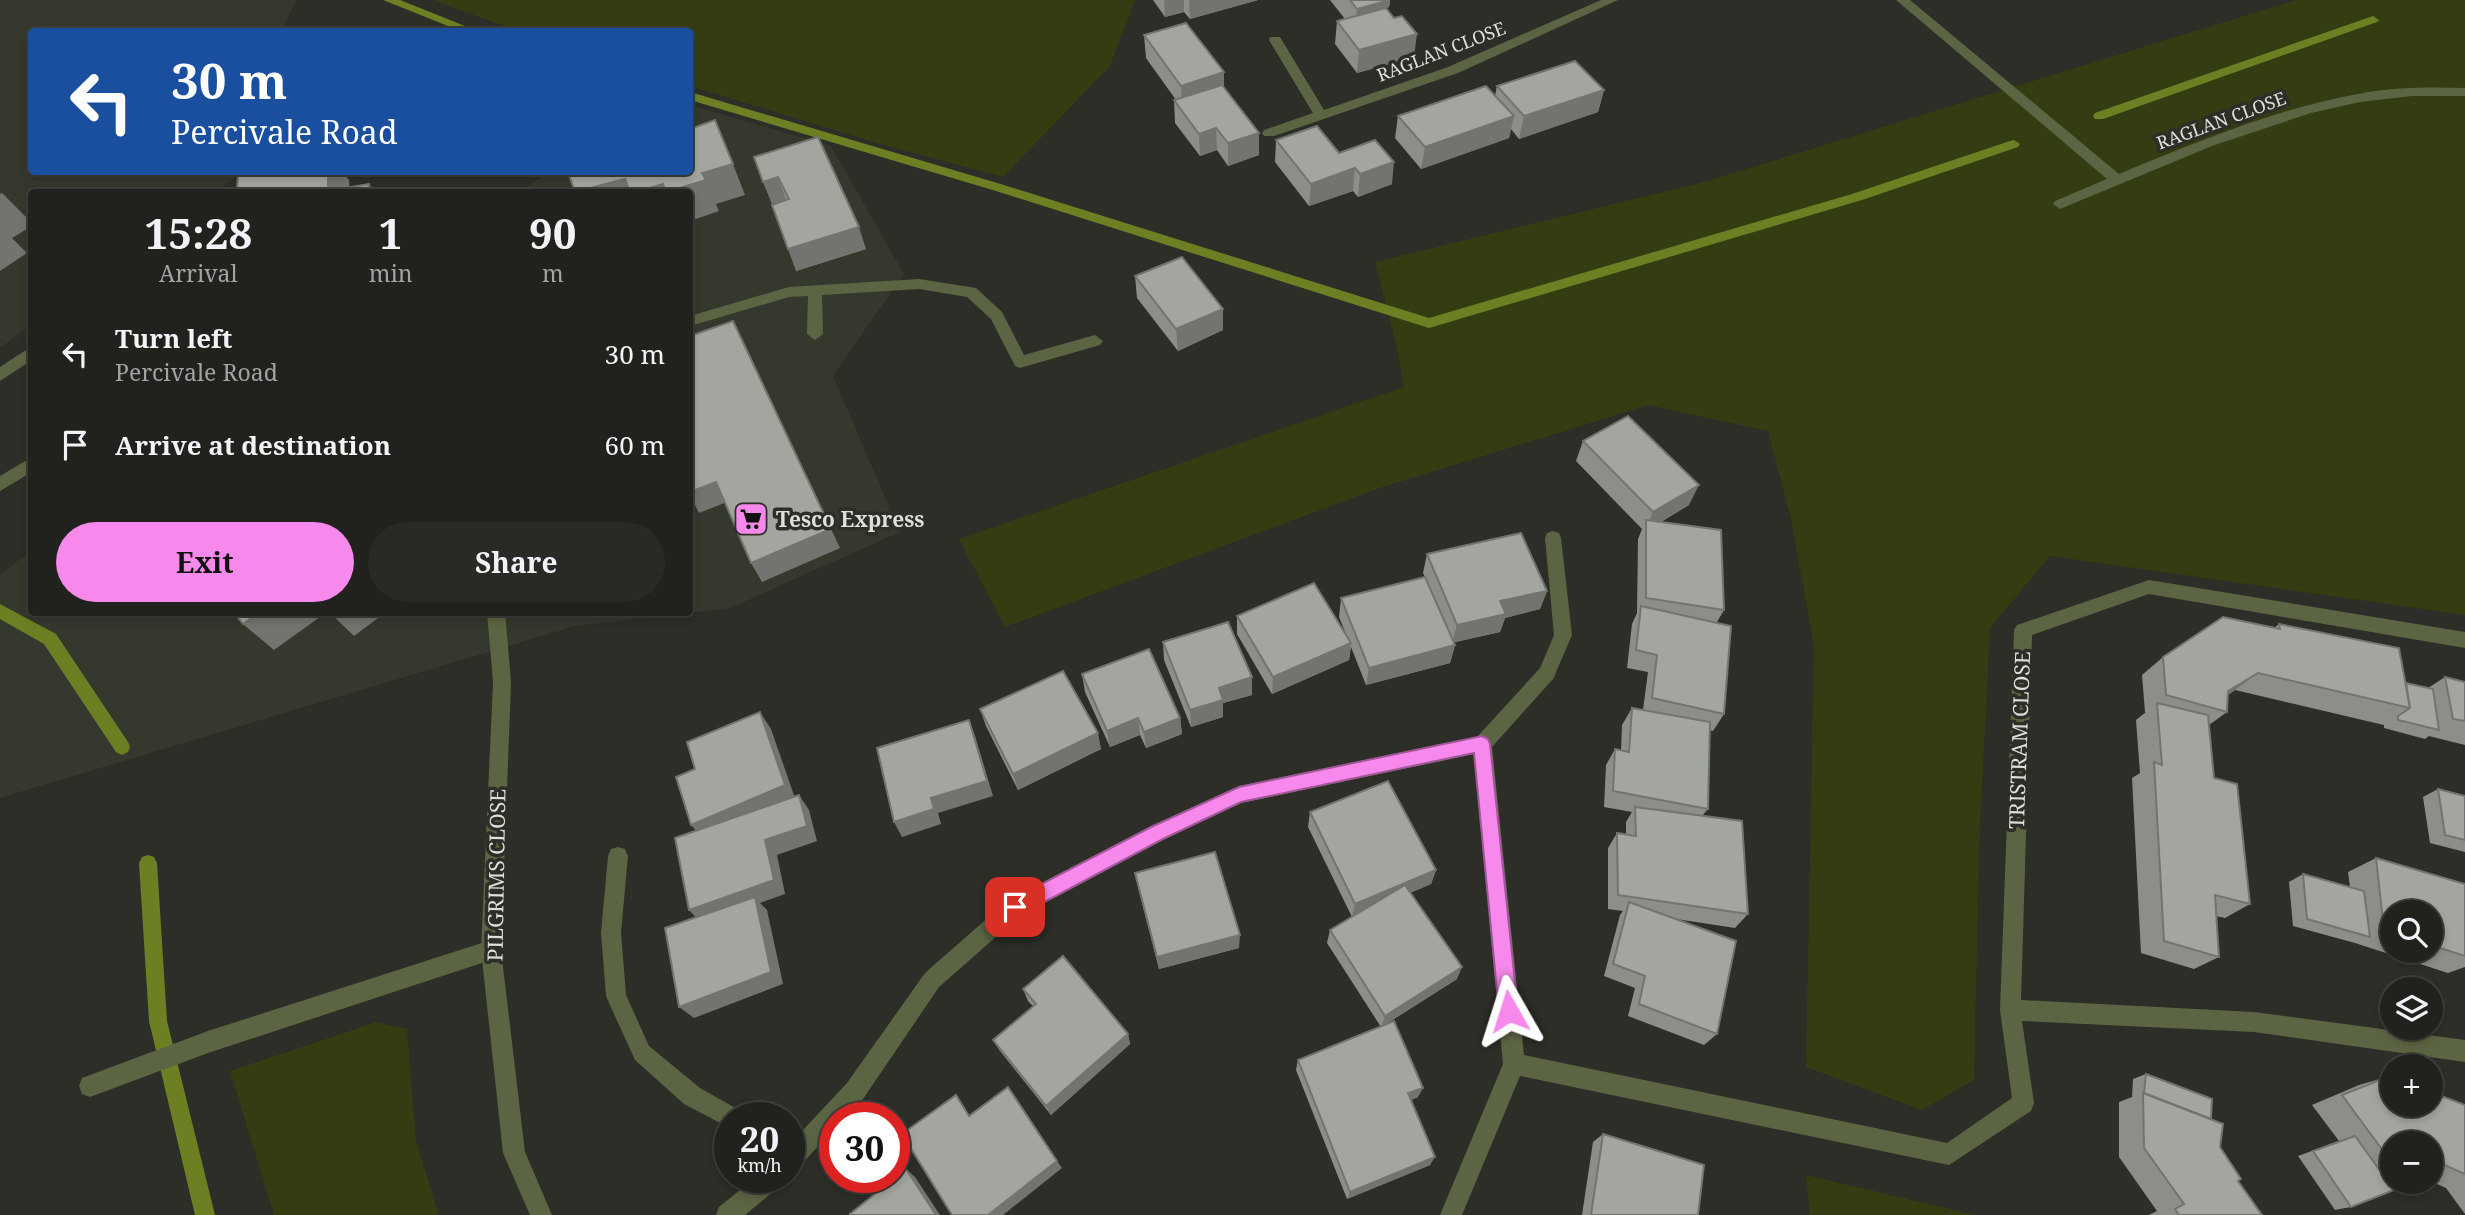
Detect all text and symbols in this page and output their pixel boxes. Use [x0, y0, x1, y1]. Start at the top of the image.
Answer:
street label: RAGLAN CLOSE [1373, 15, 1509, 87]
text: 30 m [171, 47, 287, 113]
icon: left [56, 56, 147, 147]
street label: RAGLAN CLOSE [2153, 85, 2289, 155]
text: Percivale Road [171, 110, 398, 153]
text: 15:28 [144, 204, 252, 261]
text: 1 [379, 204, 402, 261]
text: 90 [529, 204, 577, 261]
text: Arrival [159, 257, 238, 289]
text: min [369, 257, 413, 289]
text: m [542, 257, 564, 289]
text: Turn left [115, 320, 232, 356]
icon: left [56, 335, 94, 373]
text: 30 m [605, 336, 665, 372]
text: Percivale Road [115, 356, 278, 388]
icon: arrive [56, 426, 94, 464]
text: Arrive at destination [115, 427, 391, 463]
text: 60 m [605, 427, 665, 463]
supermarket icon: Tesco Express [732, 500, 770, 538]
place label: Tesco Express [776, 505, 924, 533]
button: Exit [56, 522, 354, 602]
button: Share [368, 522, 665, 602]
street label: TRISTRAM CLOSE [2002, 651, 2036, 829]
street label: PILGRIMS CLOSE [480, 788, 512, 962]
pin [985, 877, 1045, 937]
icon: arrive [996, 888, 1034, 926]
map controls [2380, 900, 2443, 1194]
button: search [2380, 900, 2443, 963]
position arrow [1472, 974, 1546, 1048]
button: layers [2380, 977, 2443, 1040]
button: + [2380, 1054, 2443, 1117]
speed limit sign: 30 [819, 1102, 910, 1193]
text: 20 [740, 1115, 779, 1162]
button: − [2380, 1131, 2443, 1194]
text: km/h [737, 1153, 782, 1177]

